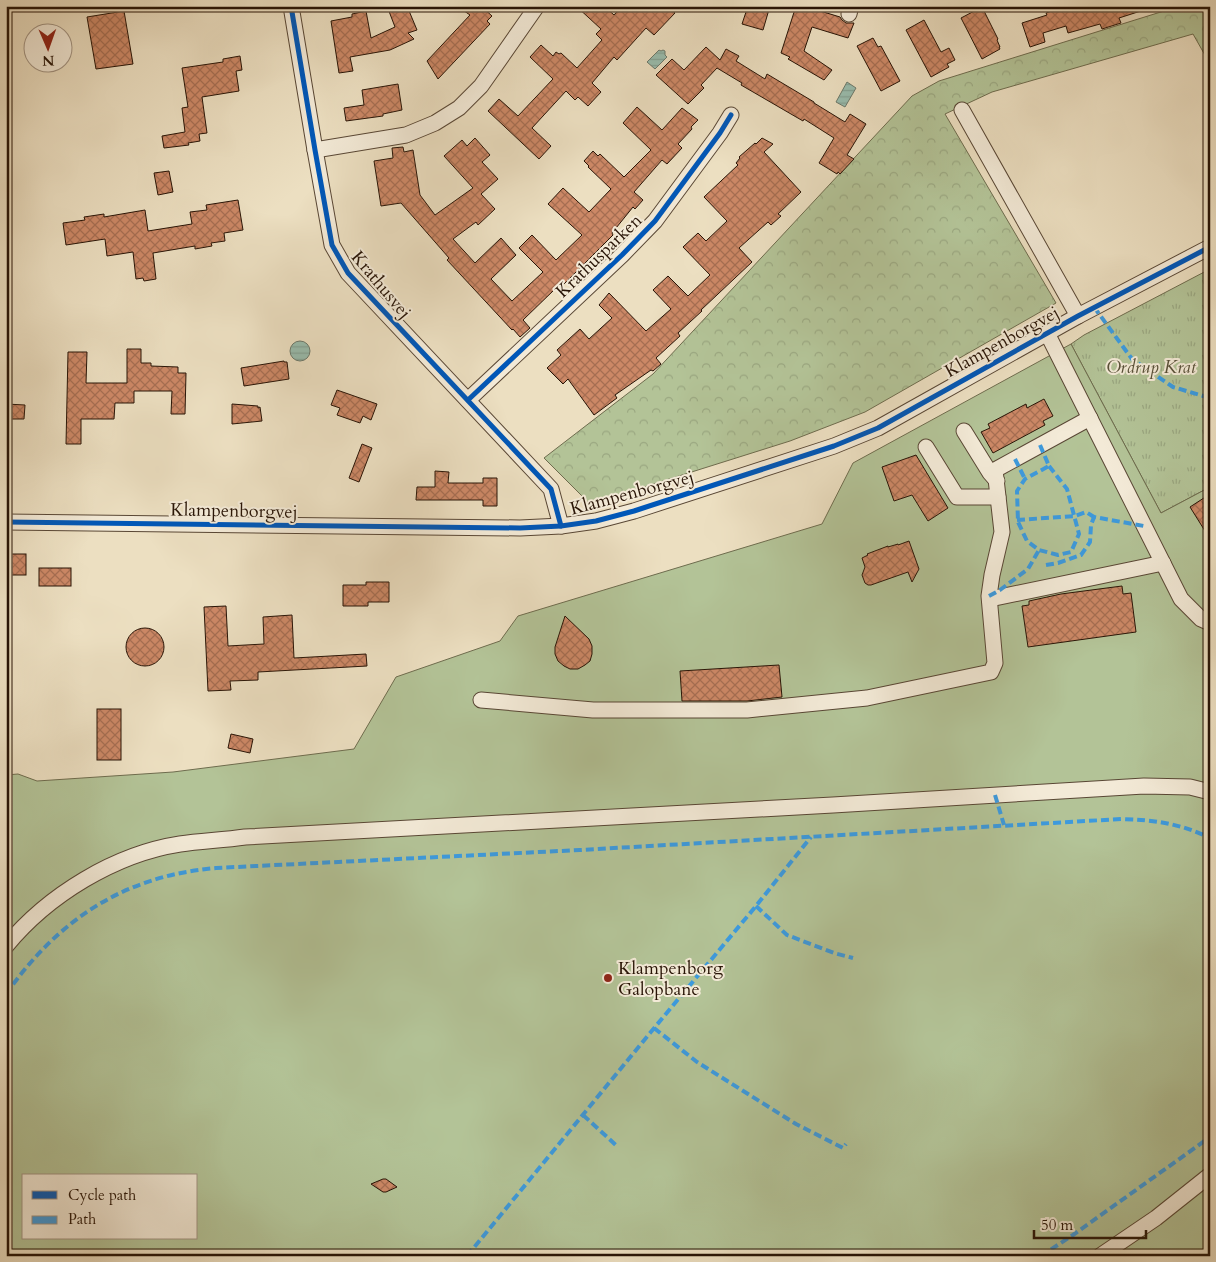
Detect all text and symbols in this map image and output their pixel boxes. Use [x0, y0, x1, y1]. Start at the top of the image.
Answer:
north arrow [22, 22, 72, 72]
text: N [42, 51, 55, 70]
street label: Krathusparken [550, 208, 648, 304]
street label: Krathusvej [345, 246, 417, 324]
street label: Klampenborgvej [940, 300, 1064, 384]
park label: Ordrup Krat [1106, 355, 1197, 380]
street label: Klampenborgvej [567, 464, 697, 522]
street label: Klampenborgvej [170, 497, 298, 525]
place label: Klampenborg Galopbane [618, 956, 724, 1002]
marker: Klampenborg Galopbane [602, 972, 614, 984]
legend [22, 1174, 198, 1240]
text: Cycle path [68, 1185, 137, 1205]
scale bar [1034, 1207, 1146, 1239]
text: Path [68, 1209, 97, 1229]
text: 50 m [1041, 1215, 1073, 1235]

